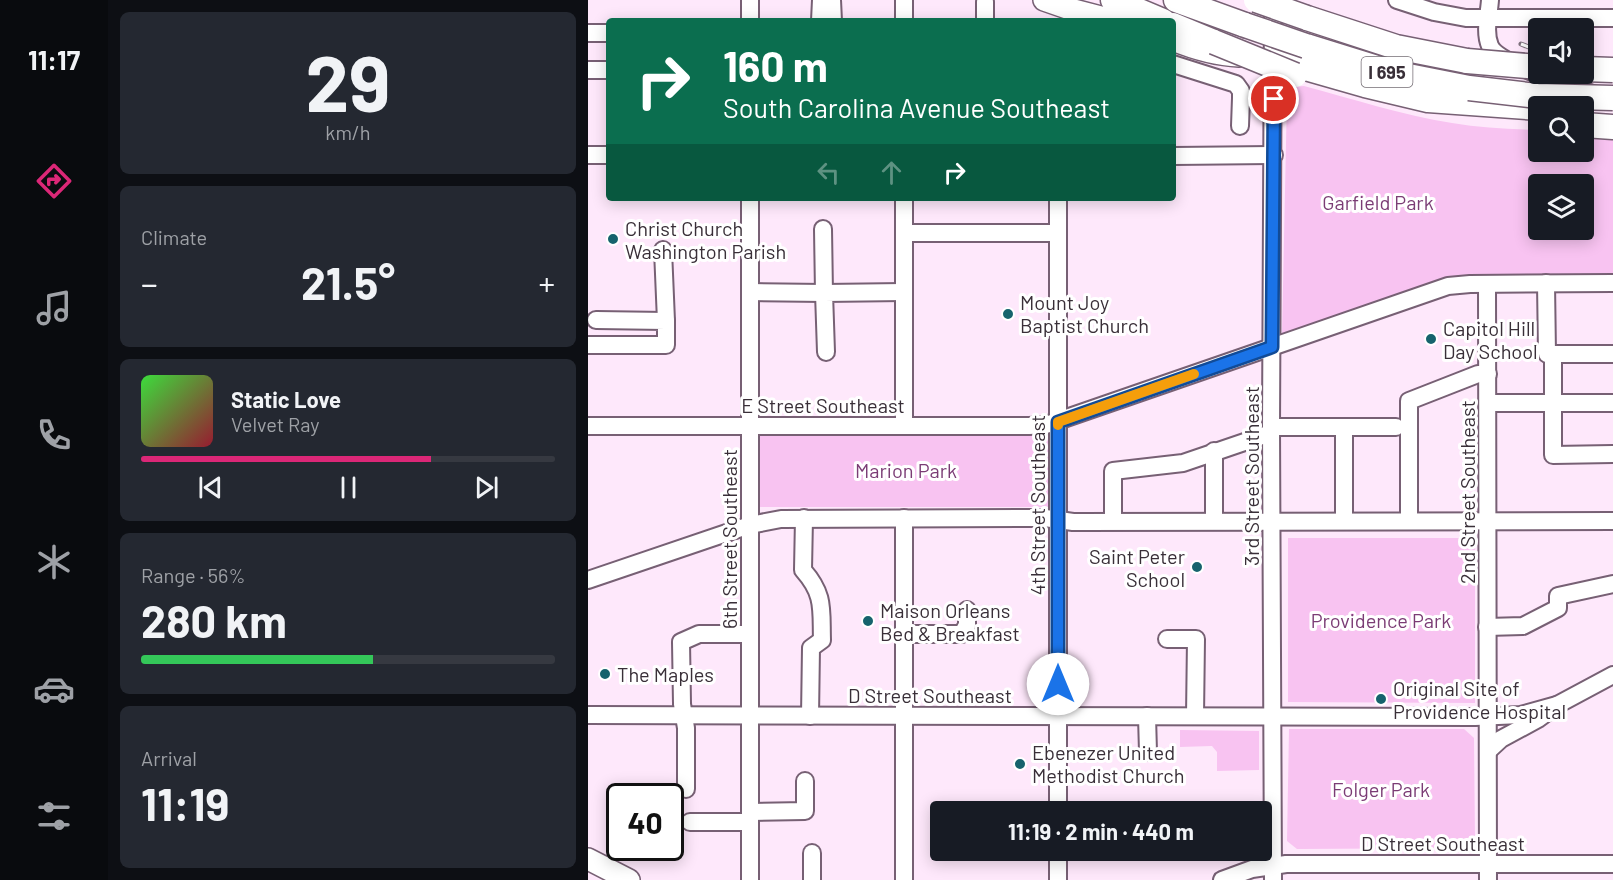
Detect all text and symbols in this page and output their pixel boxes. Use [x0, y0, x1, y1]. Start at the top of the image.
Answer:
map controls [1528, 18, 1594, 240]
button: sound [1528, 18, 1594, 84]
text: 29 [305, 34, 391, 128]
text: 160 m [723, 40, 828, 90]
icon: right [624, 42, 702, 120]
text: 11:17 [28, 43, 80, 75]
road number: I 695 [1362, 57, 1412, 87]
pin [1248, 73, 1299, 124]
icon: arrive [1257, 82, 1290, 115]
text: South Carolina Avenue Southeast [723, 91, 1110, 123]
button: search [1528, 96, 1594, 162]
text: km/h [325, 120, 371, 144]
icon: left [812, 156, 845, 189]
icon: ahead [875, 156, 908, 189]
icon: right [938, 156, 971, 189]
icon: directions [33, 160, 75, 202]
button: layers [1528, 174, 1594, 240]
park label: Garfield Park [1322, 190, 1434, 214]
place label: Christ Church Washington Parish [625, 216, 786, 263]
text: Climate [141, 225, 207, 249]
marker: Christ Church Washington Parish [606, 232, 620, 246]
text: 21.5° [301, 255, 395, 309]
text: − [141, 263, 158, 303]
text: + [539, 263, 555, 303]
icon: music [33, 287, 75, 329]
place label: Mount Joy Baptist Church [1020, 290, 1149, 337]
marker: Mount Joy Baptist Church [1001, 307, 1015, 321]
place label: Capitol Hill Day School [1443, 316, 1538, 363]
marker: Capitol Hill Day School [1424, 332, 1438, 346]
text: Static Love [231, 386, 341, 412]
street label: 3rd Street Southeast [1239, 386, 1263, 566]
street label: E Street Southeast [741, 393, 905, 417]
street label: 2nd Street Southeast [1455, 400, 1479, 584]
text: Velvet Ray [231, 412, 320, 436]
icon: phone [33, 414, 75, 456]
street label: 4th Street Southeast [1025, 415, 1049, 595]
street label: 6th Street Southeast [717, 449, 741, 629]
park label: Marion Park [855, 458, 957, 482]
icon: previous [194, 471, 227, 504]
icon: pause [332, 471, 365, 504]
icon: next [470, 471, 503, 504]
icon: climate [33, 541, 75, 583]
place label: Saint Peter School [1089, 544, 1185, 591]
marker: Saint Peter School [1190, 560, 1204, 574]
text: Range · 56% [141, 563, 245, 587]
text: 280 km [141, 593, 287, 647]
place label: Maison Orleans Bed & Breakfast [880, 598, 1020, 645]
park label: Providence Park [1311, 608, 1451, 632]
marker: Maison Orleans Bed & Breakfast [861, 614, 875, 628]
position arrow [1026, 652, 1090, 716]
place label: The Maples [617, 662, 714, 686]
marker: The Maples [598, 667, 612, 681]
icon: car [33, 668, 75, 710]
place label: Original Site of Providence Hospital [1393, 676, 1566, 723]
street label: D Street Southeast [848, 683, 1012, 707]
marker: Original Site of Providence Hospital [1374, 692, 1388, 706]
place label: Ebenezer United Methodist Church [1032, 740, 1185, 787]
text: Arrival [141, 746, 197, 770]
marker: Ebenezer United Methodist Church [1013, 757, 1027, 771]
text: 11:19 [141, 776, 229, 830]
park label: Folger Park [1332, 777, 1430, 801]
speed limit sign: 40 [606, 783, 684, 861]
icon: filters [33, 795, 75, 837]
text: 11:19 · 2 min · 440 m [1008, 818, 1194, 844]
street label: D Street Southeast [1361, 831, 1525, 855]

